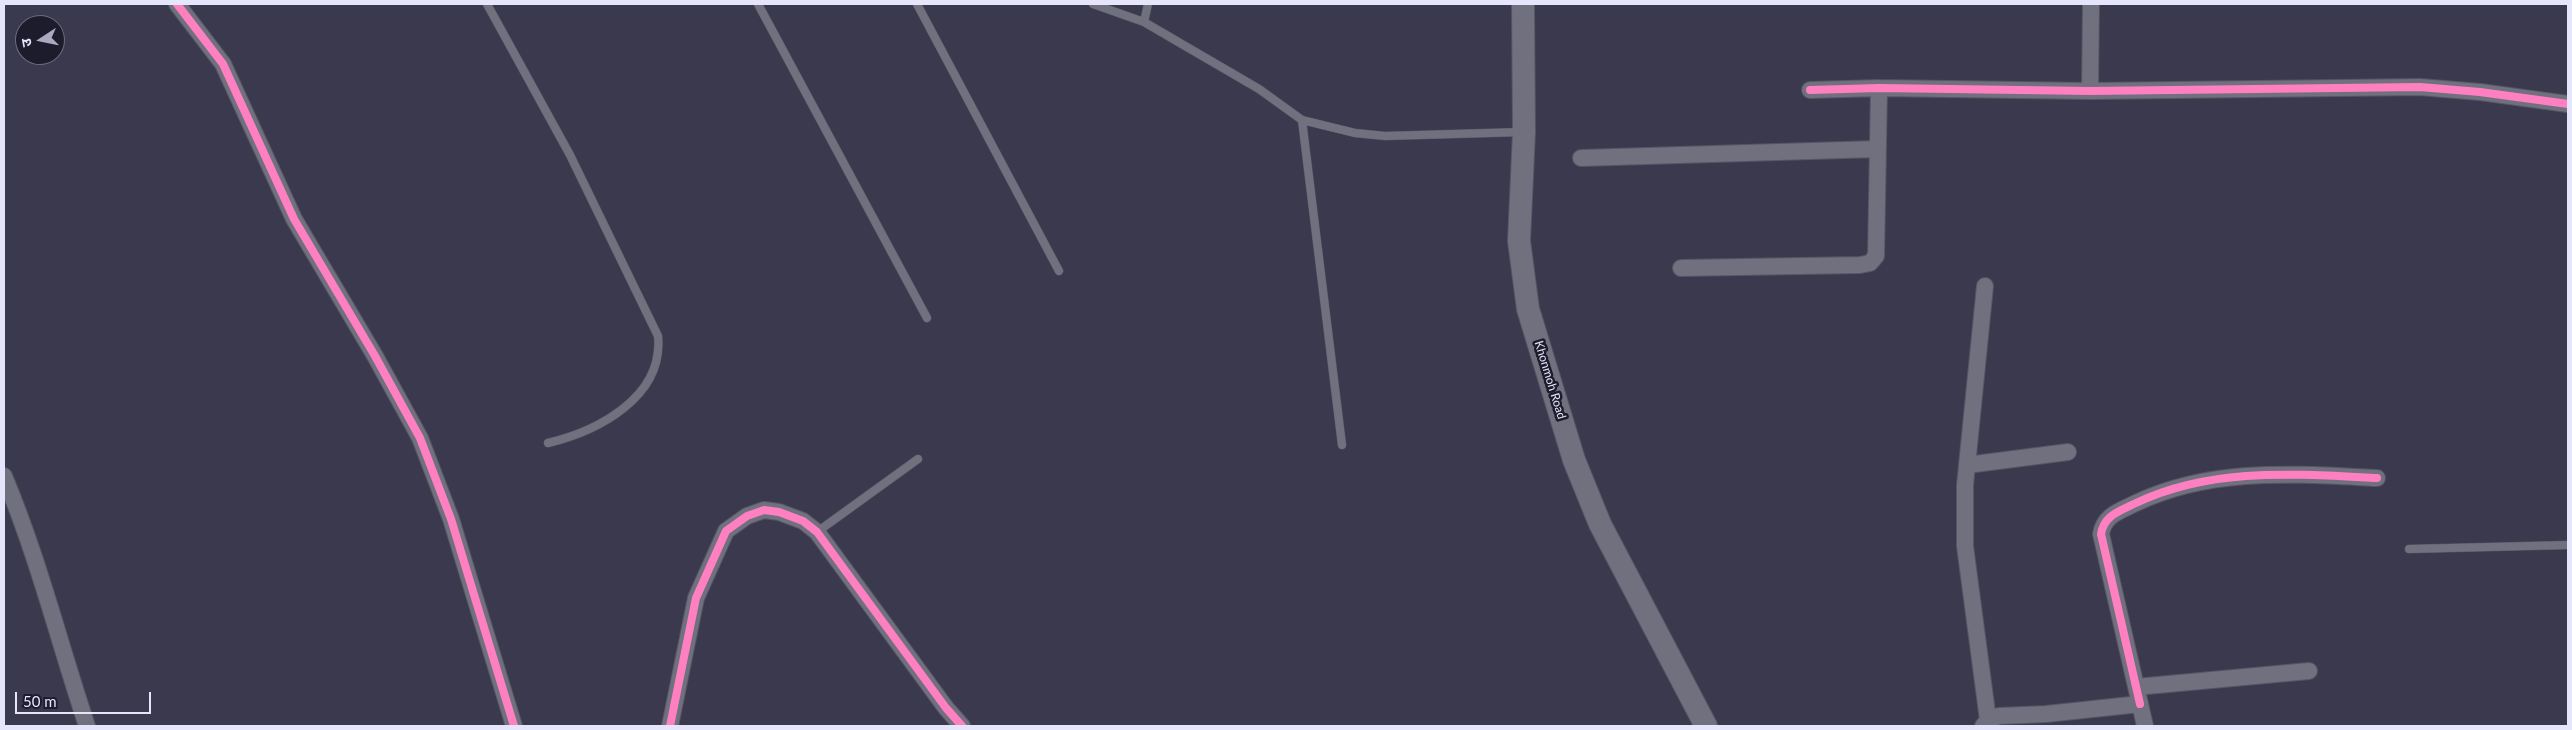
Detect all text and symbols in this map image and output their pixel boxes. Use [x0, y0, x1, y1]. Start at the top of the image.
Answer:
north arrow [15, 15, 65, 65]
text: उ [17, 37, 35, 48]
street label: Khonmoh Road [1531, 339, 1569, 421]
scale bar [18, 682, 154, 714]
text: 50 m [23, 692, 57, 710]

